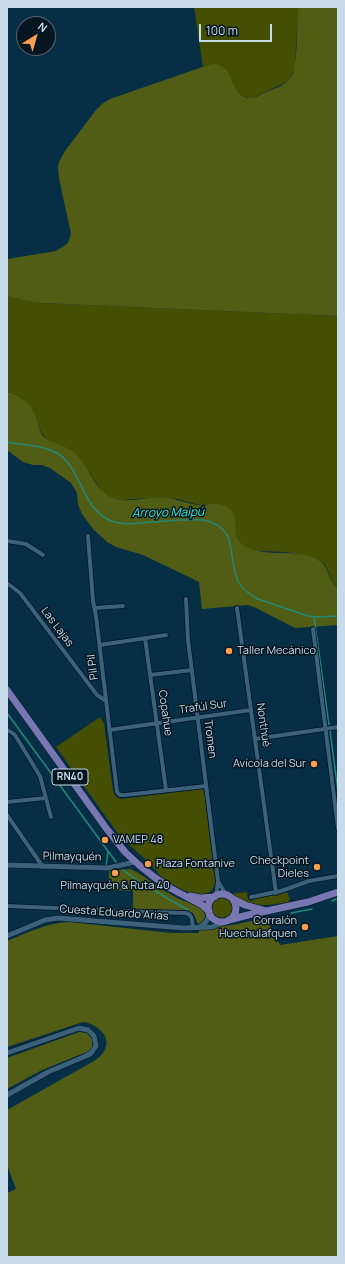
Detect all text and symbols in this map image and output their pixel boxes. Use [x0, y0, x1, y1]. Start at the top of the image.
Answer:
north arrow [16, 16, 56, 56]
scale bar [201, 16, 274, 42]
text: N [35, 18, 51, 35]
text: 100 m [206, 22, 238, 39]
water label: Arroyo Maipú [132, 505, 204, 521]
street label: Las Lajas [38, 605, 76, 649]
place label: Taller Mecánico [237, 644, 316, 658]
marker: Taller Mecánico [224, 646, 234, 656]
street label: Pil Pil [85, 653, 101, 681]
street label: Copahue [155, 689, 175, 737]
street label: Trafúl Sur [178, 697, 228, 717]
street label: Nonthué [253, 702, 273, 748]
street label: Tromen [201, 719, 219, 759]
place label: Avícola del Sur [233, 757, 306, 771]
marker: Avícola del Sur [309, 759, 319, 769]
road number: RN40 [52, 769, 88, 785]
place label: VAMEP 48 [113, 833, 163, 847]
marker: VAMEP 48 [100, 835, 110, 845]
street label: Pilmayquén [43, 850, 101, 864]
place label: Checkpoint Dieles [250, 854, 309, 880]
place label: Plaza Fontanive [156, 857, 235, 871]
marker: Plaza Fontanive [143, 859, 153, 869]
marker: Checkpoint Dieles [312, 862, 322, 872]
marker: Pilmayquén & Ruta 40 [110, 868, 120, 878]
place label: Pilmayquén & Ruta 40 [60, 879, 170, 893]
street label: Cuesta Eduardo Arias [59, 903, 169, 923]
place label: Corralón Huechulafquen [219, 914, 297, 940]
marker: Corralón Huechulafquen [300, 922, 310, 932]

